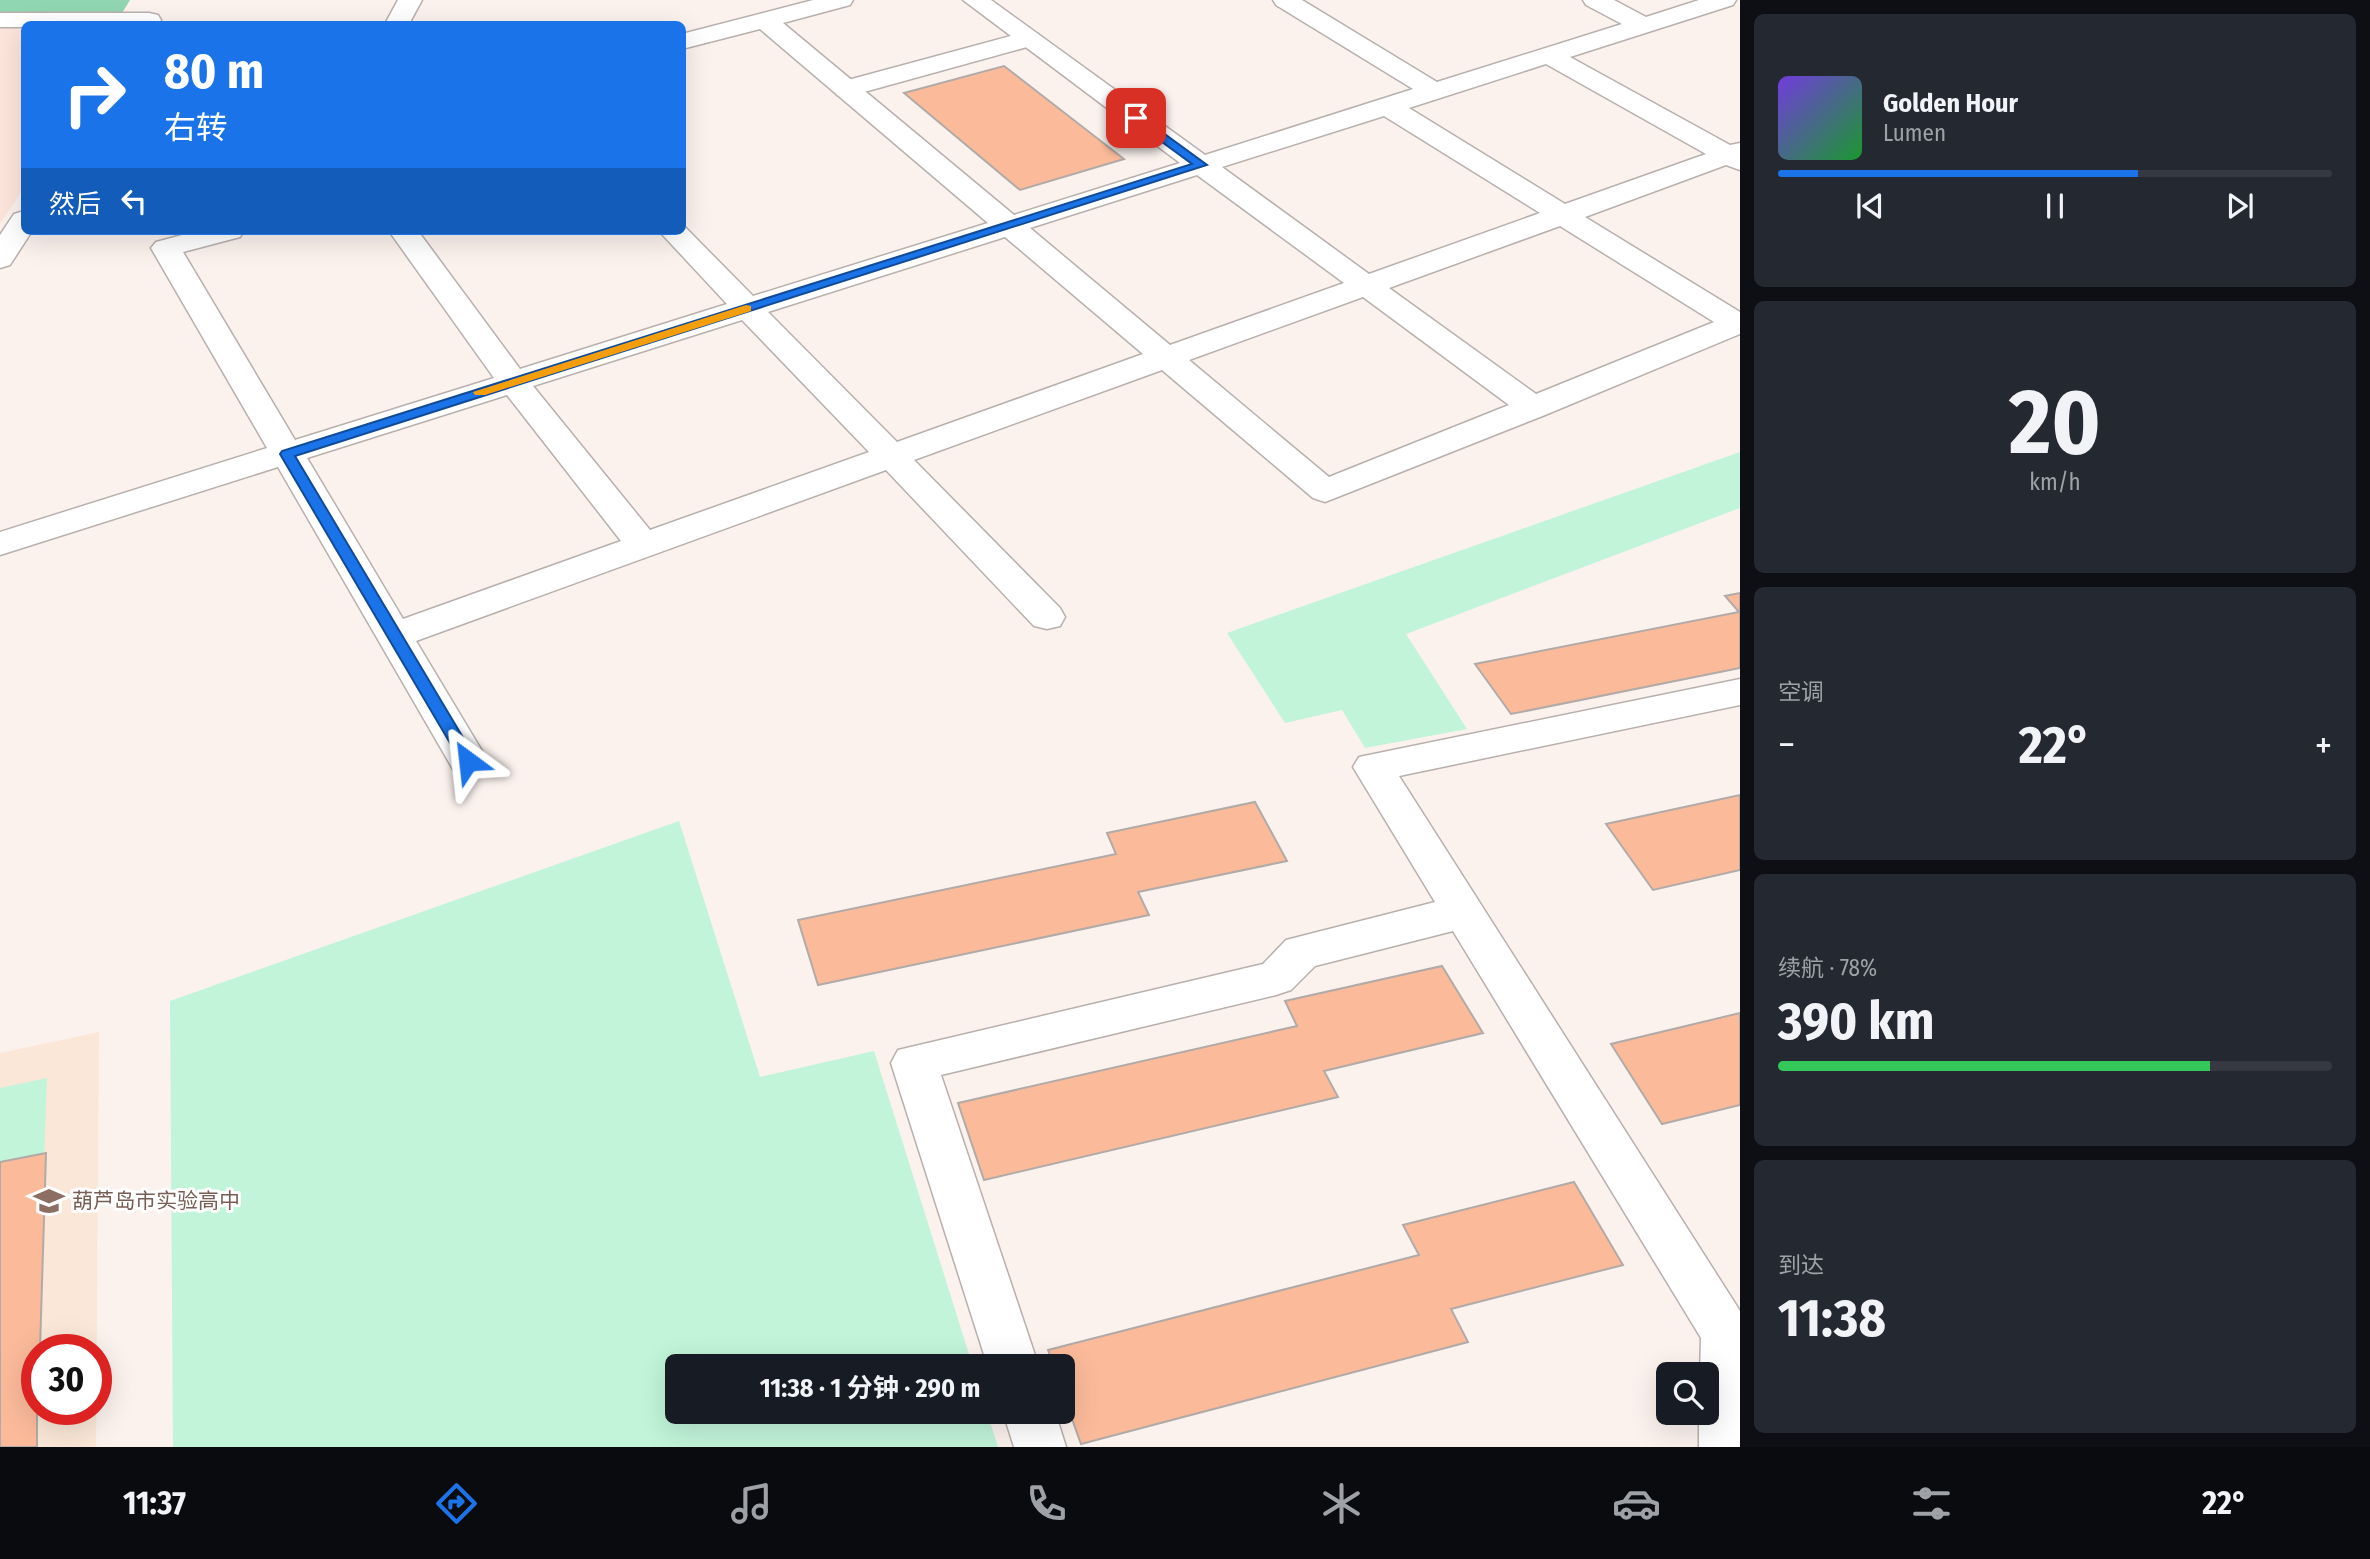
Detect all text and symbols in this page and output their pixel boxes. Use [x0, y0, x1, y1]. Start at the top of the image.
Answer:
text: 80 m [164, 42, 264, 101]
icon: right [49, 49, 140, 140]
pin [1106, 88, 1166, 148]
text: Golden Hour [1883, 88, 2018, 119]
icon: arrive [1117, 99, 1155, 137]
text: 右转 [164, 109, 228, 147]
text: Lumen [1883, 119, 1946, 147]
icon: left [115, 182, 153, 220]
icon: previous [1851, 187, 1889, 225]
icon: pause [2036, 187, 2074, 225]
icon: next [2221, 187, 2259, 225]
text: 然后 [49, 189, 101, 220]
text: 20 [2009, 368, 2101, 477]
text: km/h [2029, 468, 2081, 496]
text: 空调 [1778, 678, 1824, 706]
text: 22° [2019, 714, 2091, 777]
text: − [1778, 722, 1795, 768]
text: + [2315, 722, 2332, 768]
position arrow [431, 724, 505, 798]
text: 续航 · 78% [1778, 954, 1877, 982]
text: 390 km [1778, 990, 1934, 1053]
school or university icon: 葫芦岛市实验高中 [32, 1184, 66, 1218]
place label: 葫芦岛市实验高中 [72, 1188, 240, 1214]
text: 到达 [1778, 1251, 1824, 1279]
text: 11:38 [1778, 1287, 1886, 1350]
speed limit sign: 30 [21, 1334, 112, 1425]
map controls [1656, 1362, 1719, 1425]
button: search [1656, 1362, 1719, 1425]
text: 11:38 · 1 分钟 · 290 m [760, 1373, 980, 1404]
icon: directions [432, 1479, 481, 1528]
icon: music [727, 1479, 776, 1528]
icon: phone [1022, 1479, 1071, 1528]
icon: climate [1317, 1479, 1366, 1528]
icon: car [1612, 1479, 1661, 1528]
icon: filters [1907, 1479, 1956, 1528]
text: 11:37 [123, 1484, 186, 1522]
text: 22° [2202, 1484, 2247, 1522]

